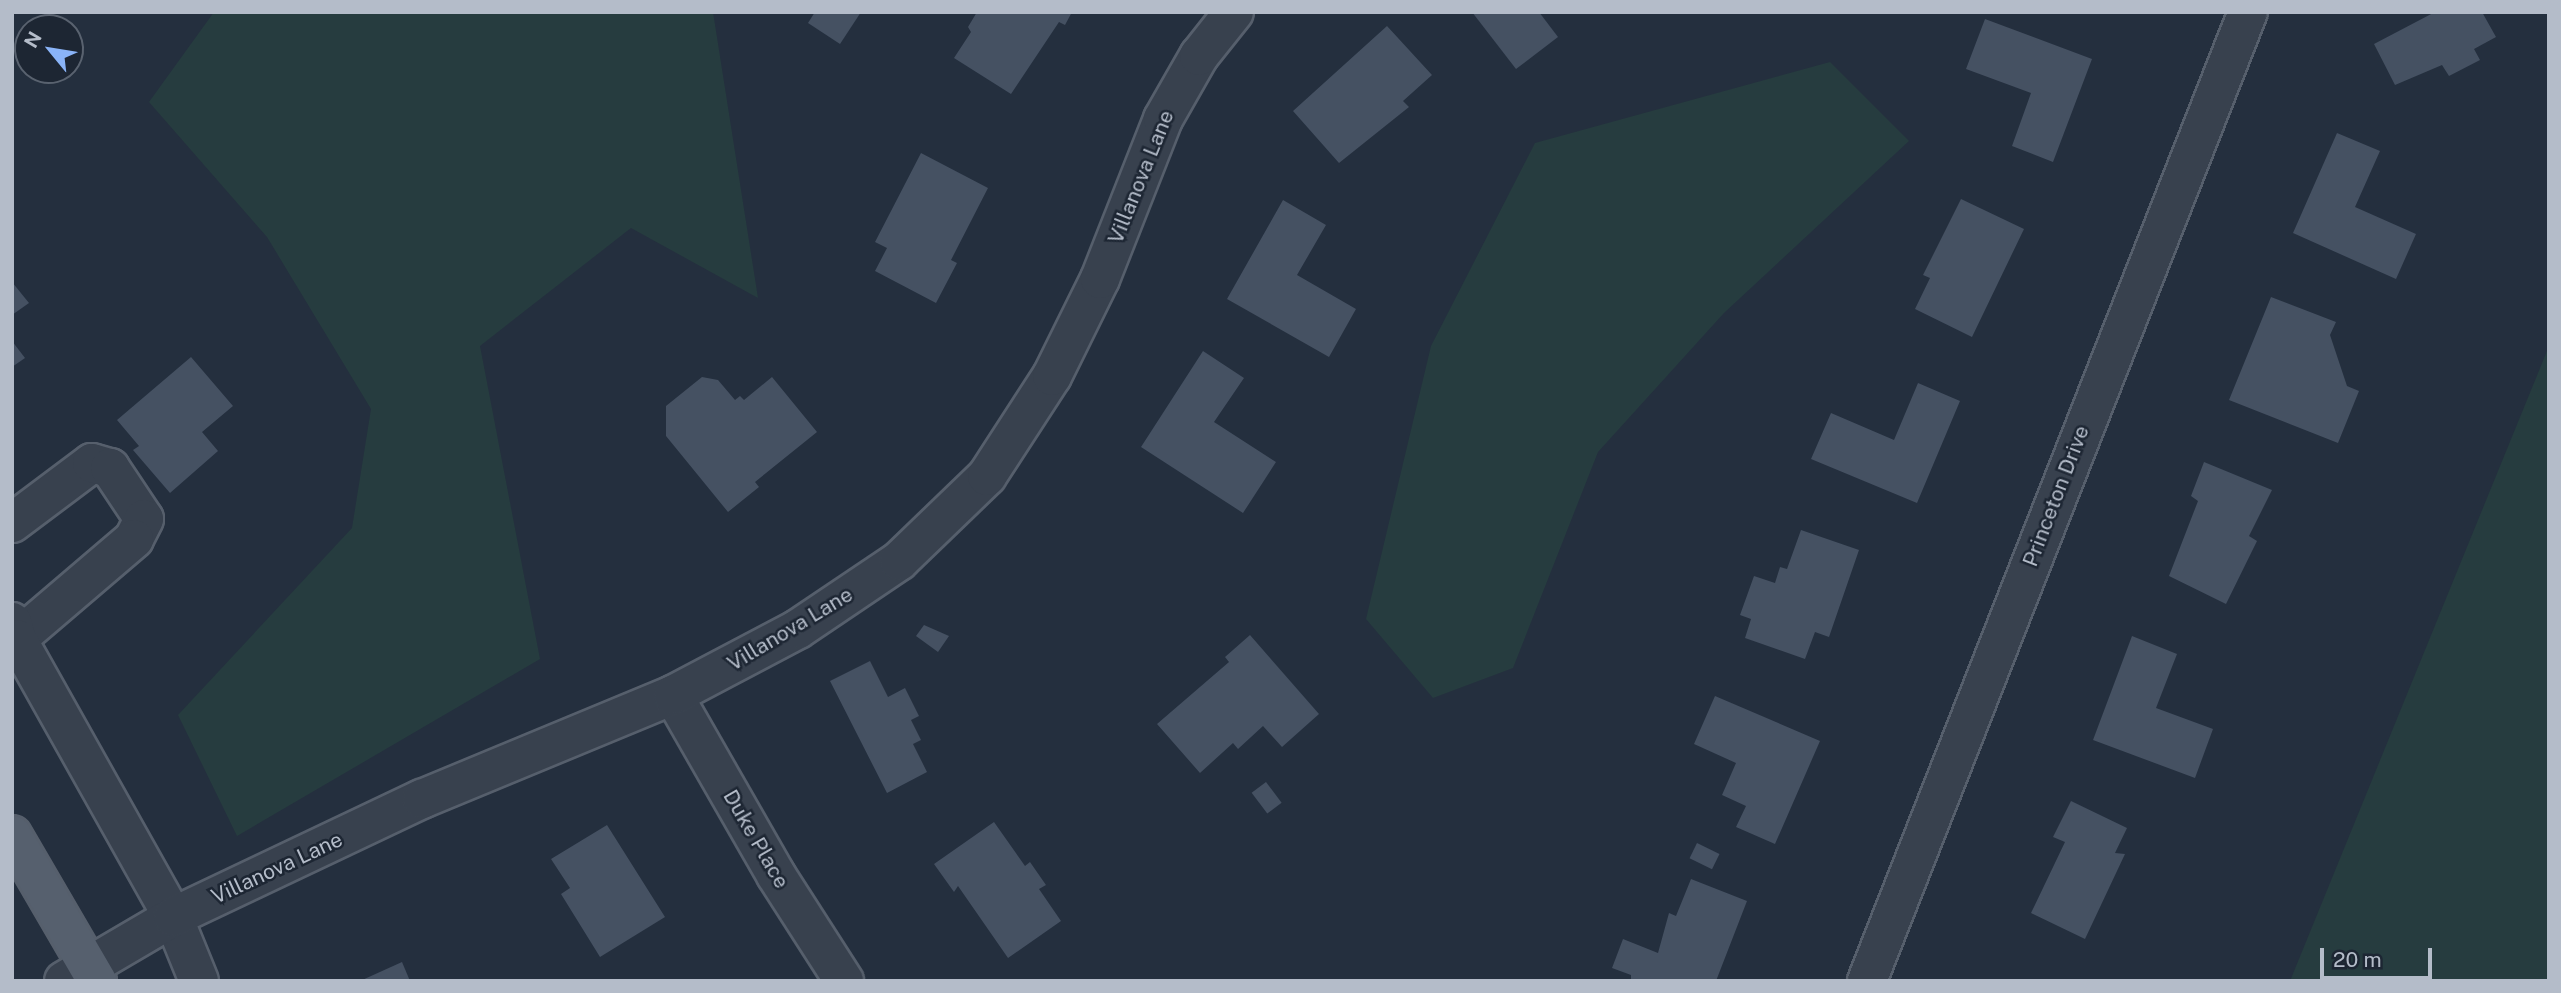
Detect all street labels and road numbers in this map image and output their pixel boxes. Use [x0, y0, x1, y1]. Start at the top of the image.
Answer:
street label: Villanova Lane [1103, 107, 1179, 247]
street label: Princeton Drive [2018, 422, 2094, 570]
street label: Villanova Lane [723, 582, 857, 676]
street label: Duke Place [718, 785, 794, 893]
street label: Villanova Lane [207, 827, 347, 909]

